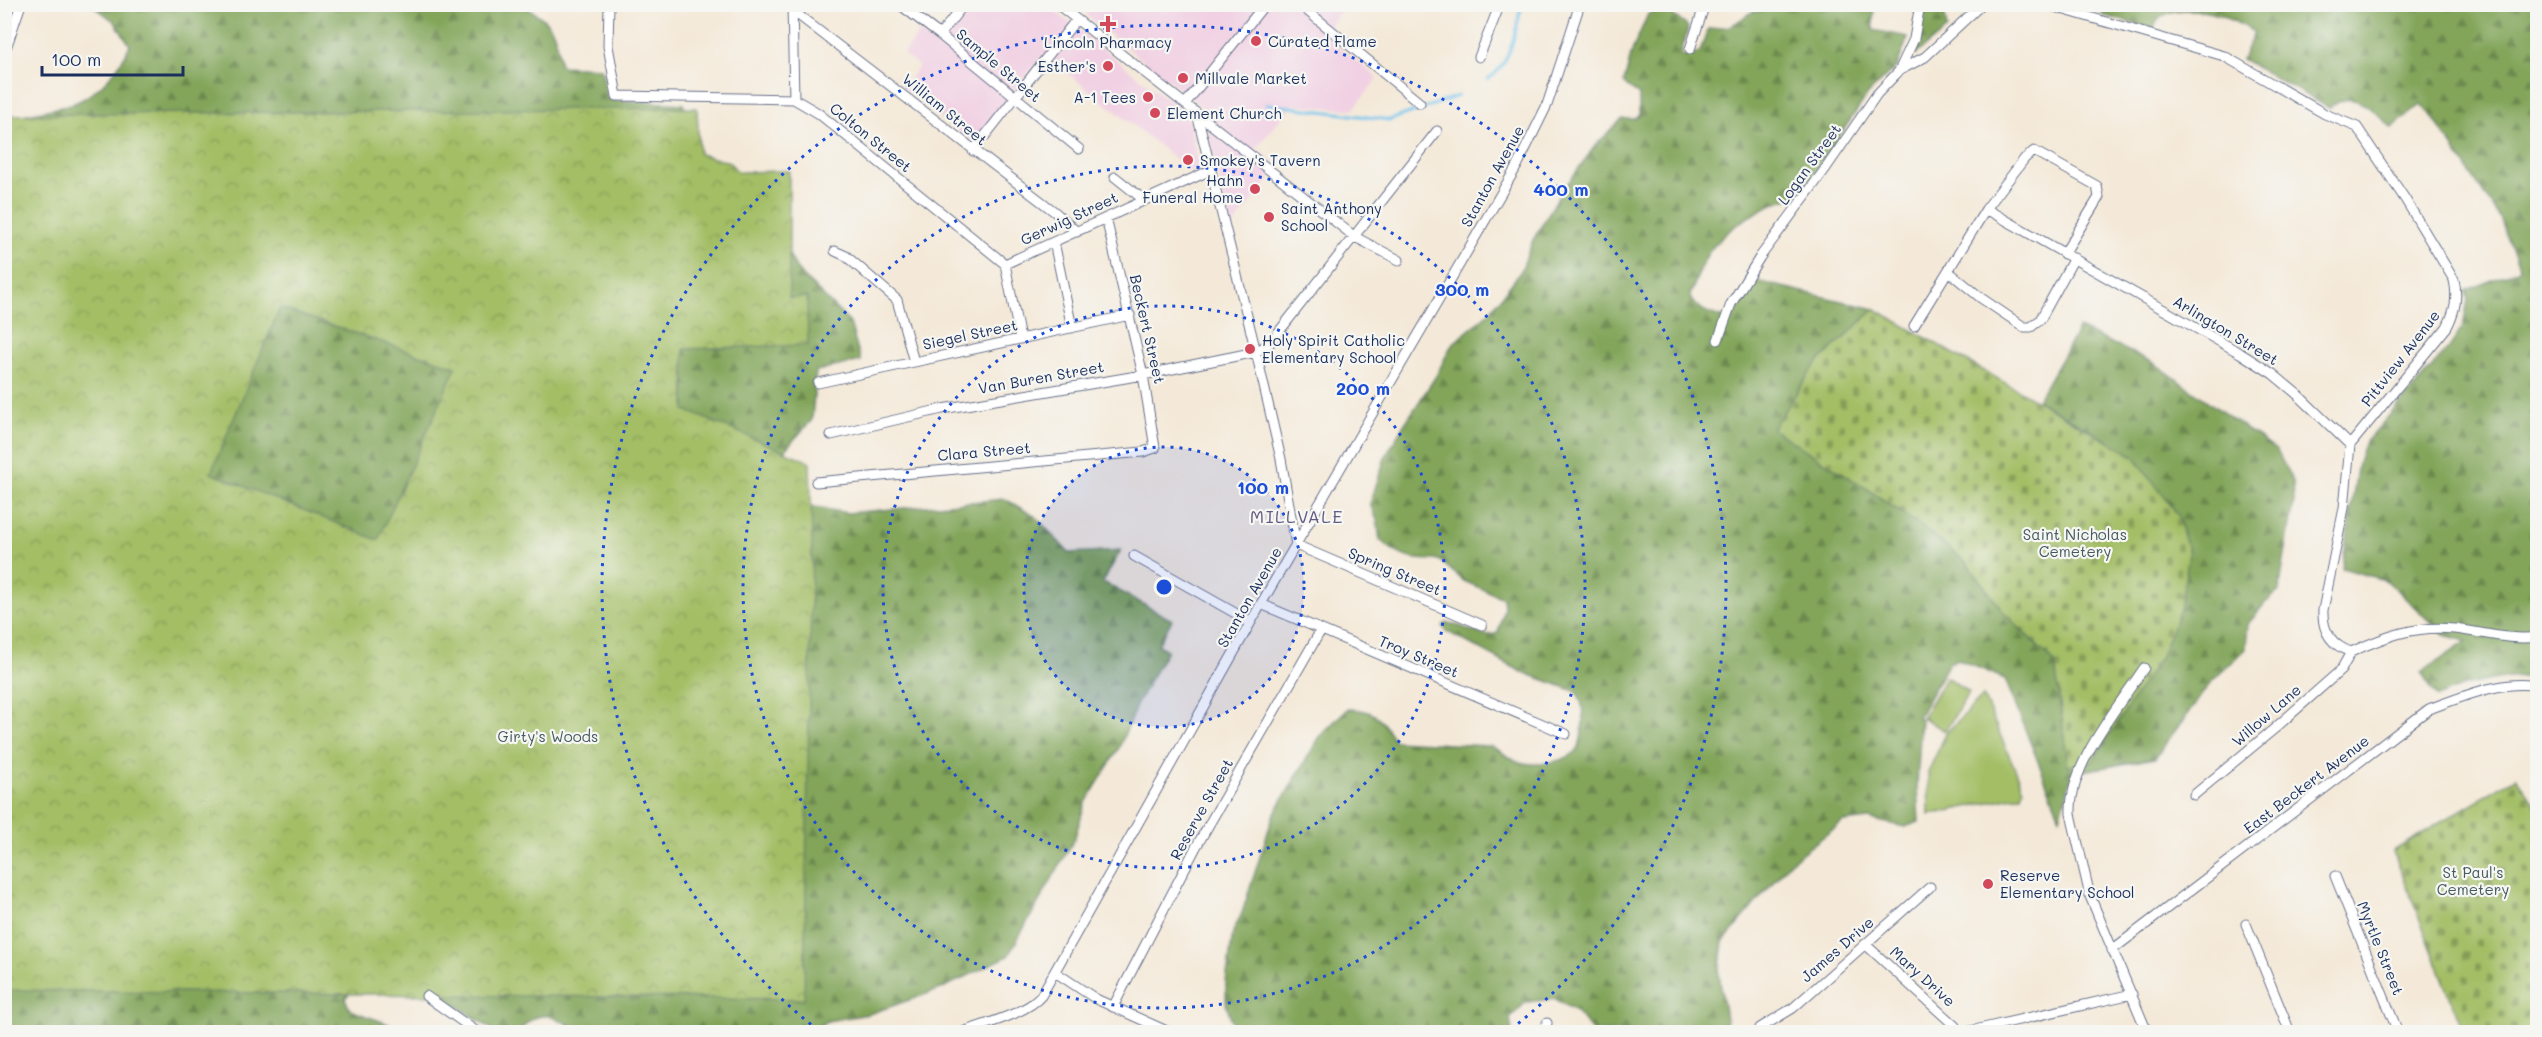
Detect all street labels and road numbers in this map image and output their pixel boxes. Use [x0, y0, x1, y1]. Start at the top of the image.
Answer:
street label: Sample Street [953, 24, 1045, 106]
street label: William Street [898, 69, 992, 149]
street label: Colton Street [826, 98, 916, 176]
street label: Logan Street [1773, 119, 1845, 209]
street label: Stanton Avenue [1456, 122, 1528, 230]
street label: Gerwig Street [1017, 187, 1121, 249]
street label: Beckert Street [1126, 272, 1170, 386]
street label: Arlington Street [2170, 291, 2282, 369]
street label: Pittview Avenue [2356, 306, 2444, 410]
street label: Siegel Street [921, 314, 1019, 354]
street label: Van Buren Street [977, 356, 1105, 398]
street label: Clara Street [937, 437, 1031, 465]
street label: Spring Street [1345, 542, 1445, 600]
street label: Stanton Avenue [1212, 543, 1286, 651]
street label: Troy Street [1376, 630, 1462, 682]
street label: Willow Lane [2227, 679, 2305, 751]
street label: East Beckert Avenue [2239, 730, 2373, 838]
street label: Reserve Street [1165, 755, 1237, 863]
street label: Myrtle Street [2353, 898, 2409, 998]
street label: James Drive [1796, 912, 1878, 986]
street label: Mary Drive [1886, 941, 1960, 1011]

